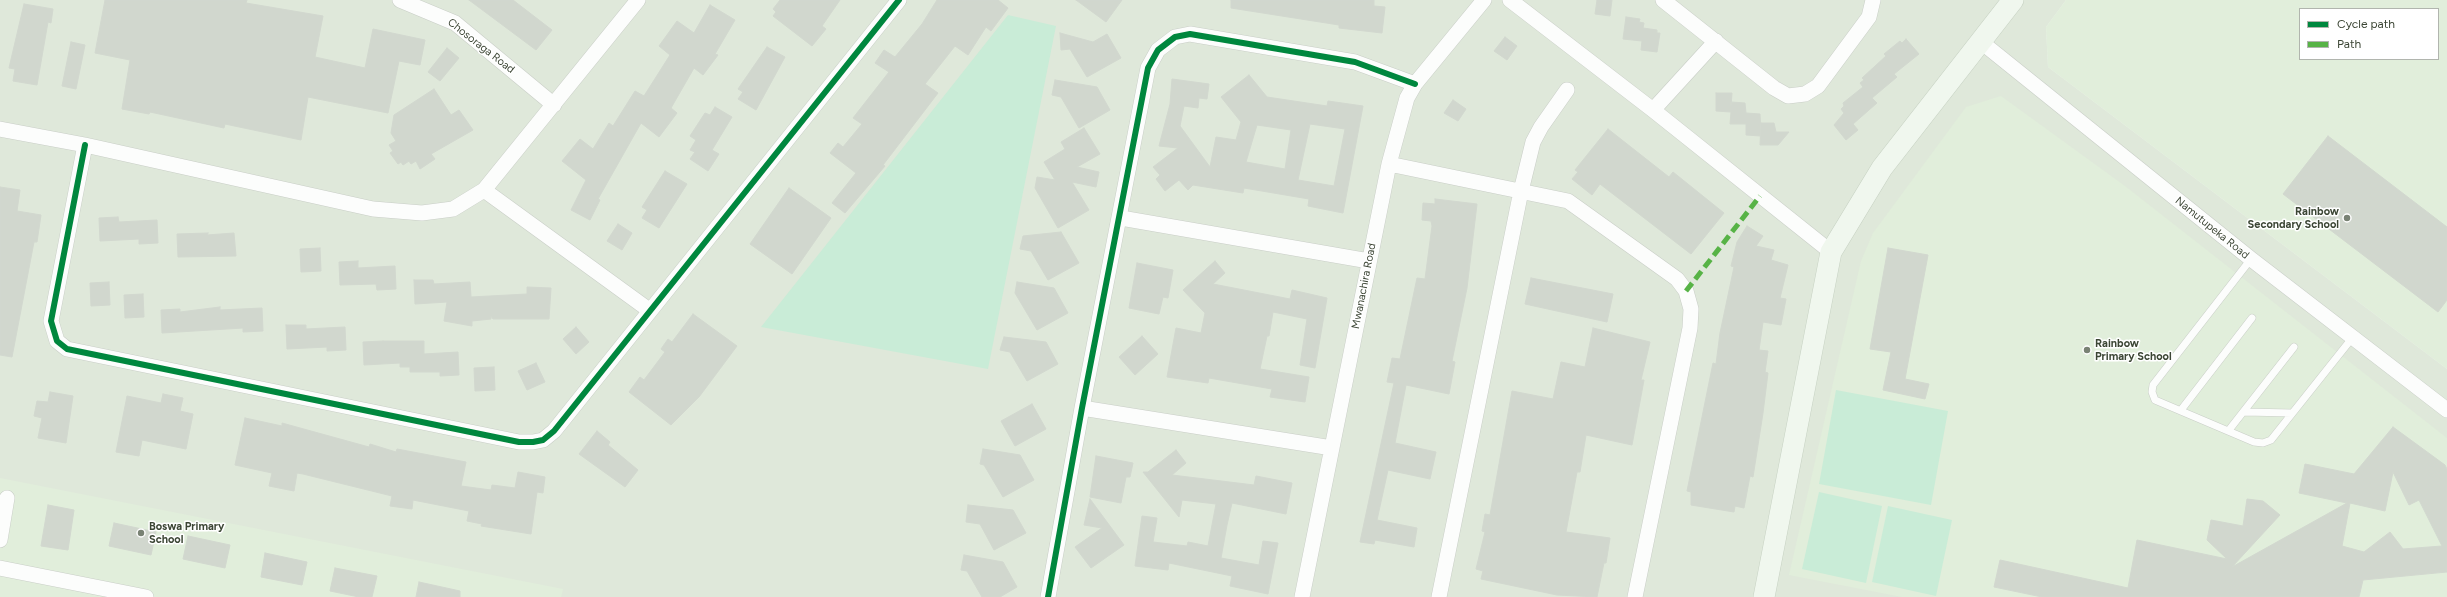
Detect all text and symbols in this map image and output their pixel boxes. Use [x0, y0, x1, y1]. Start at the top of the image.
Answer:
legend [2299, 8, 2439, 60]
street label: Chosoraga Road [445, 16, 517, 76]
text: Cycle path [2337, 17, 2395, 31]
text: Path [2337, 37, 2361, 51]
street label: Namutupeka Road [2172, 194, 2252, 262]
place label: Rainbow Secondary School [2248, 205, 2339, 231]
marker: Rainbow Secondary School [2342, 213, 2352, 223]
street label: Mwanachira Road [1349, 242, 1379, 330]
place label: Rainbow Primary School [2095, 337, 2172, 363]
marker: Rainbow Primary School [2082, 345, 2092, 355]
place label: Boswa Primary School [149, 520, 224, 546]
marker: Boswa Primary School [136, 528, 146, 538]

